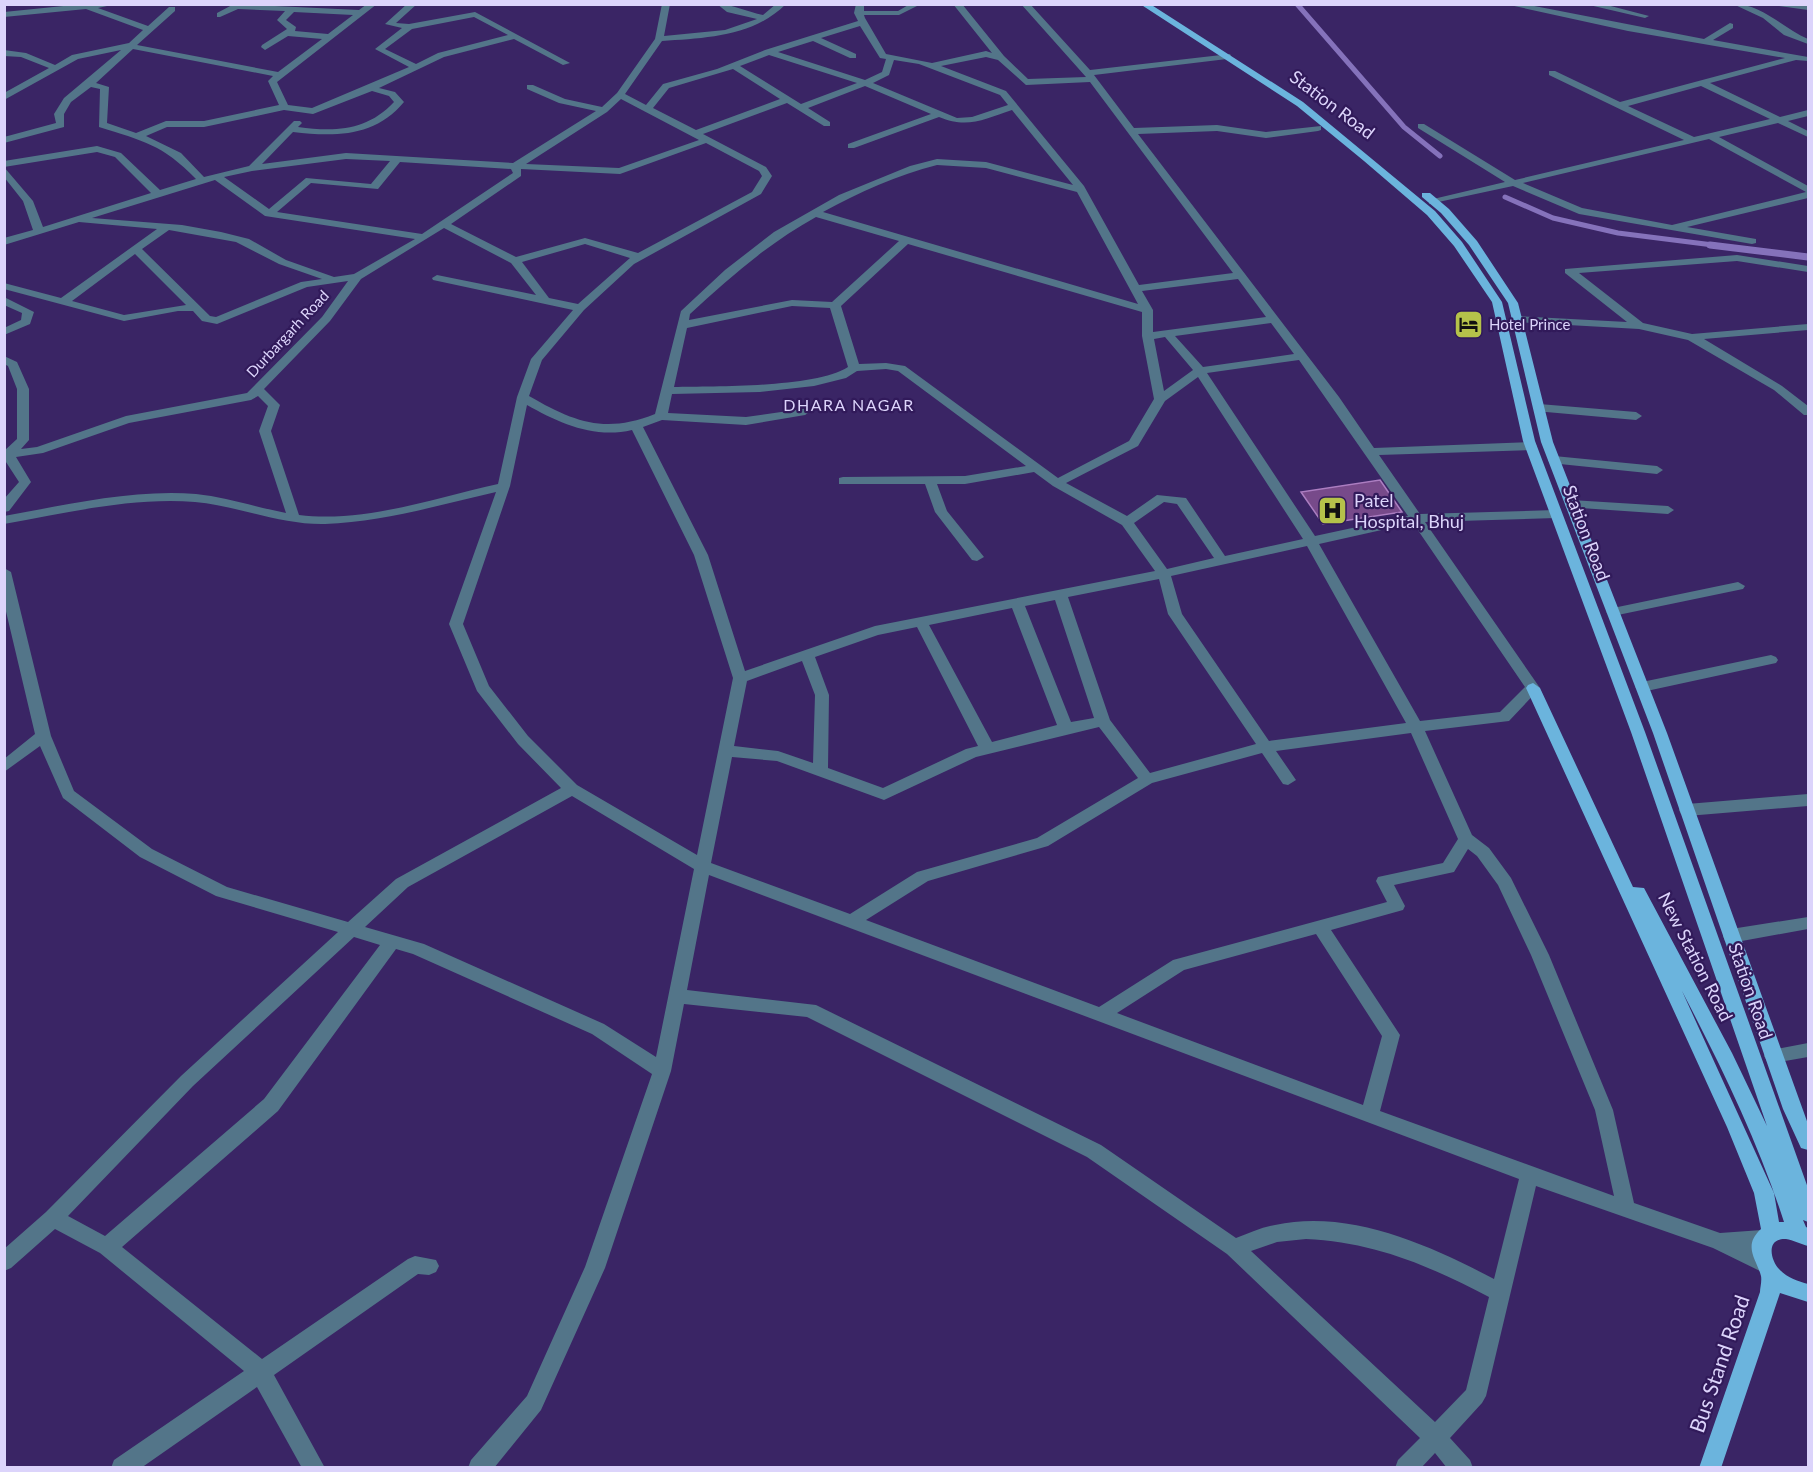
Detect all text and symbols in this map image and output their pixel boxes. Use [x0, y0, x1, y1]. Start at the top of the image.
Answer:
street label: Station Road [1286, 65, 1379, 143]
street label: Durbargarh Road [242, 286, 332, 381]
hotel icon: Hotel Prince [1452, 309, 1484, 341]
place label: Hotel Prince [1489, 315, 1571, 333]
district label: DHARA NAGAR [783, 395, 915, 414]
street label: Station Road [1559, 482, 1615, 584]
place label: Patel Hospital, Bhuj [1354, 489, 1464, 532]
hospital icon: Patel Hospital, Bhuj [1317, 495, 1349, 527]
street label: New Station Road [1654, 888, 1738, 1025]
street label: Station Road [1724, 940, 1778, 1042]
street label: Bus Stand Road [1683, 1291, 1754, 1436]

